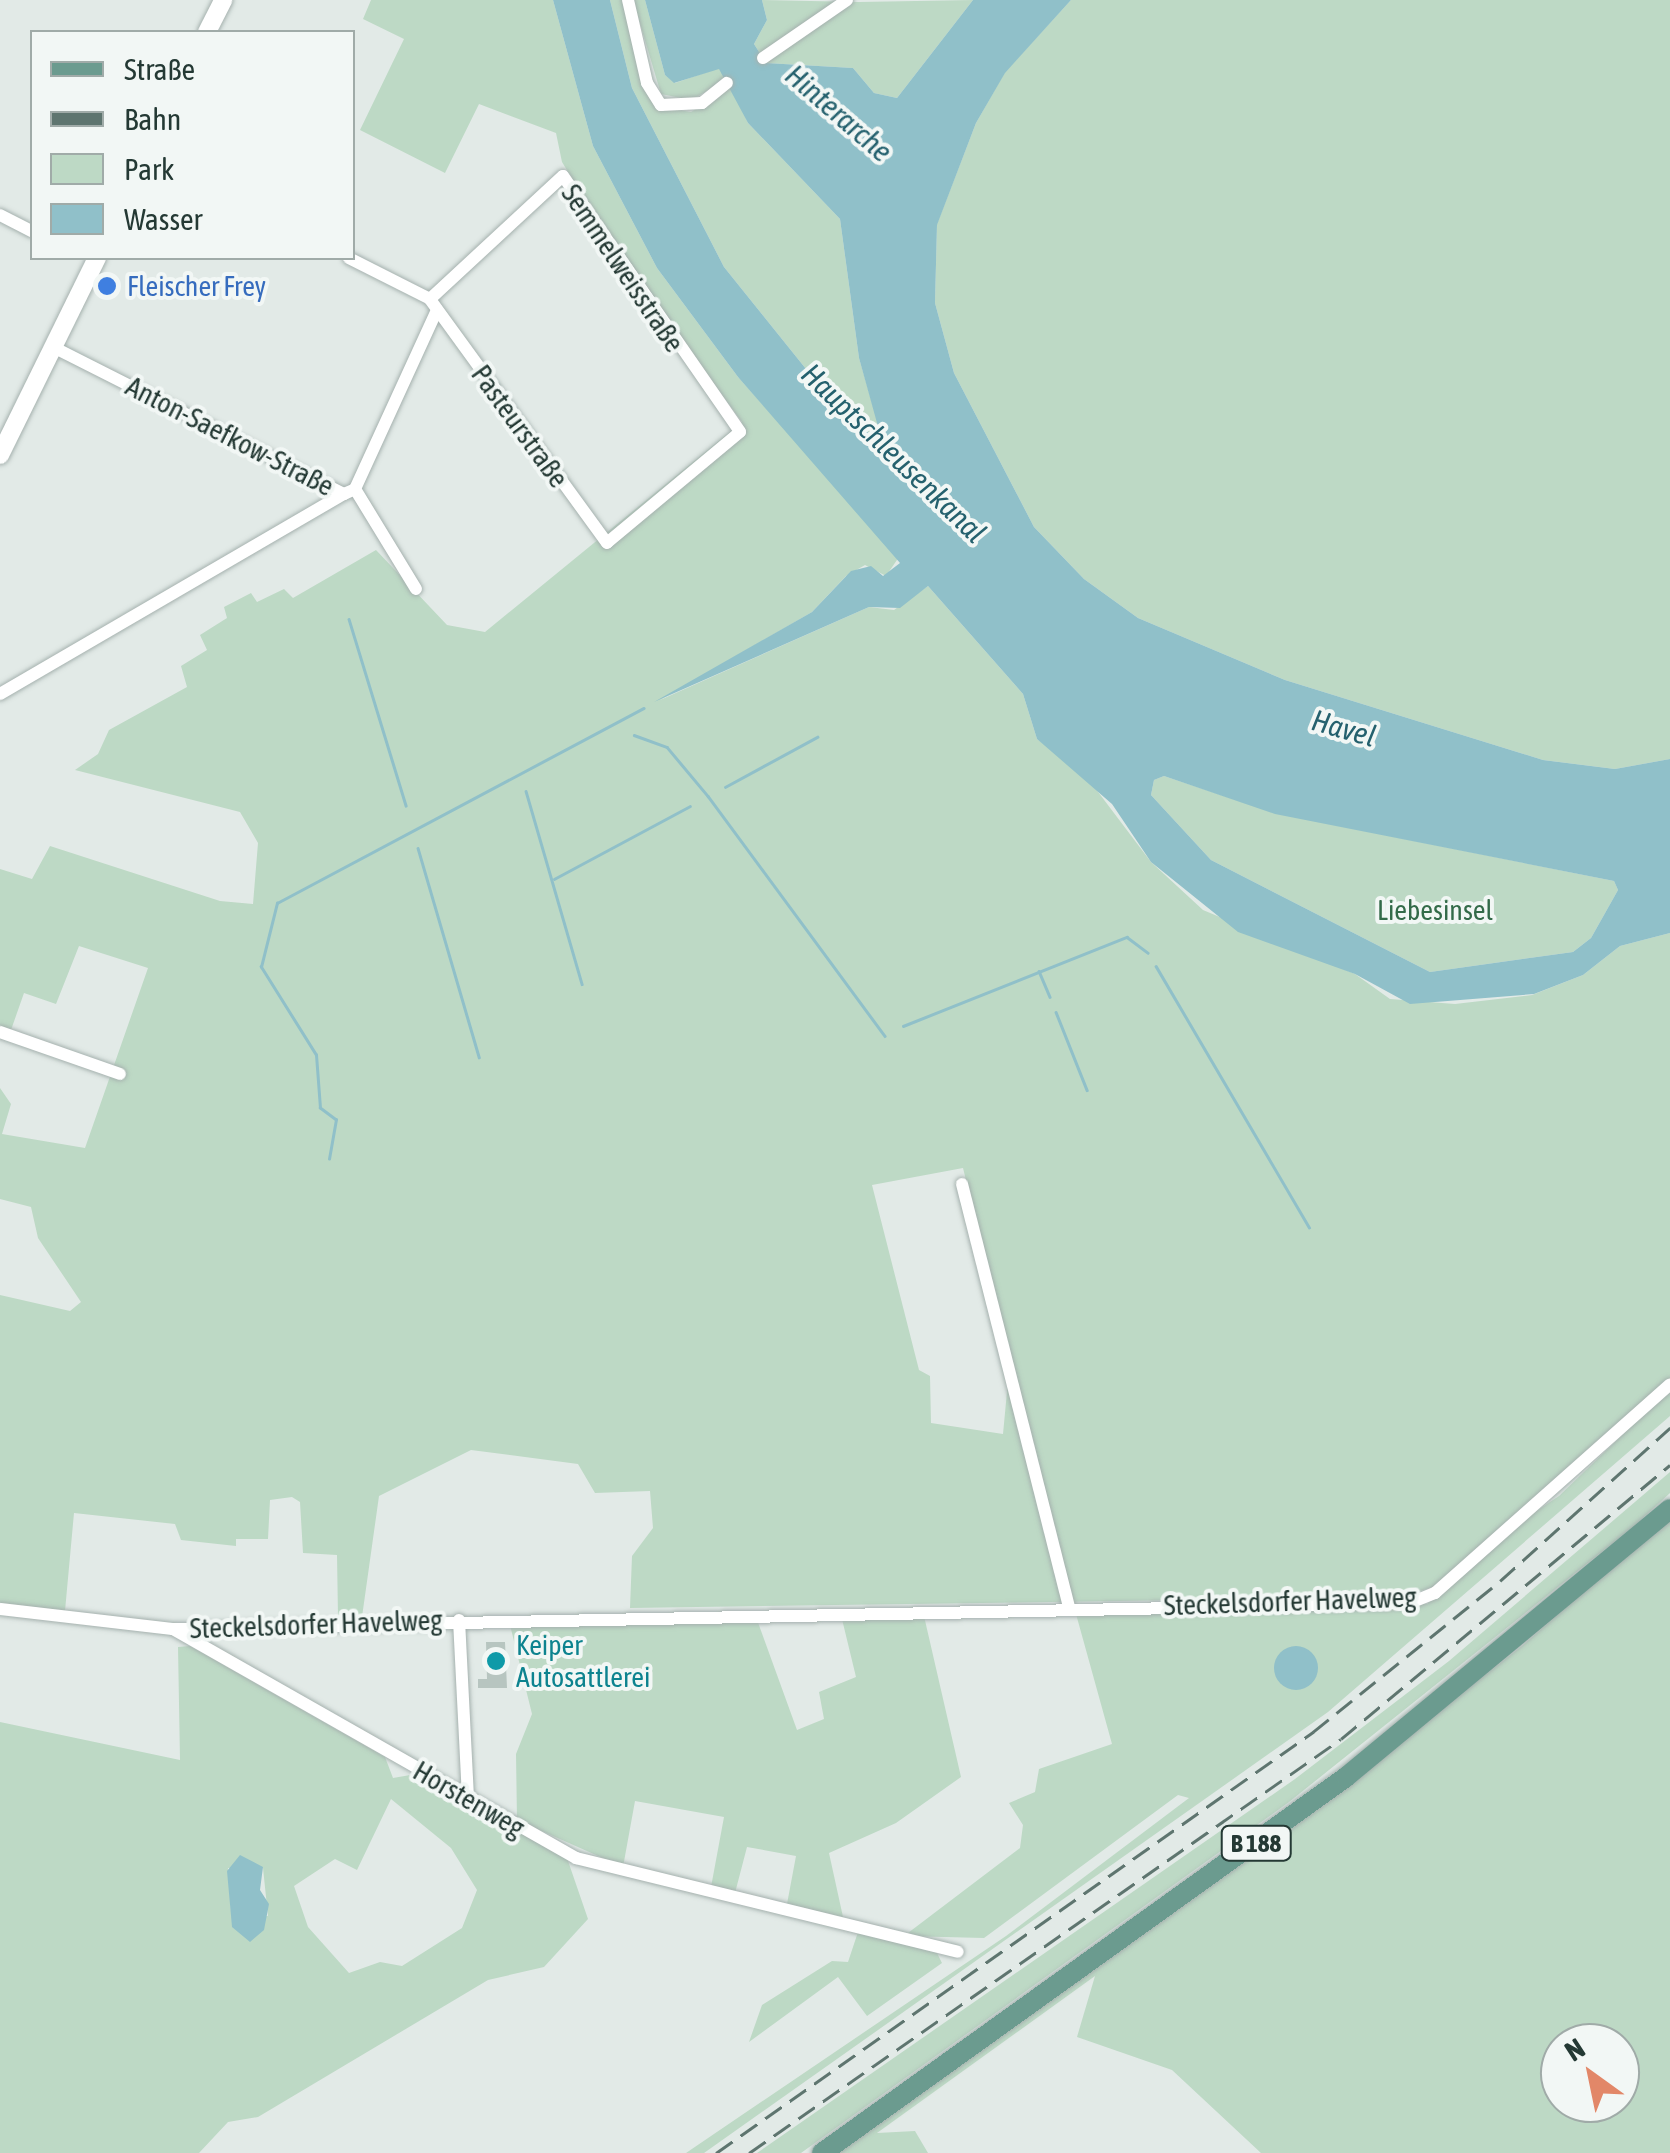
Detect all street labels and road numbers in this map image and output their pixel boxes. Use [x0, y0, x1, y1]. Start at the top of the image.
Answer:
street label: Semmelweisstraße [555, 178, 691, 358]
street label: Pasteurstraße [464, 358, 576, 494]
street label: Anton-Saefkow-Straße [120, 369, 340, 503]
street label: Steckelsdorfer Havelweg [1163, 1580, 1417, 1622]
street label: Steckelsdorfer Havelweg [189, 1603, 443, 1645]
street label: Horstenweg [407, 1754, 531, 1844]
road number: B 188 [1218, 1823, 1294, 1863]

